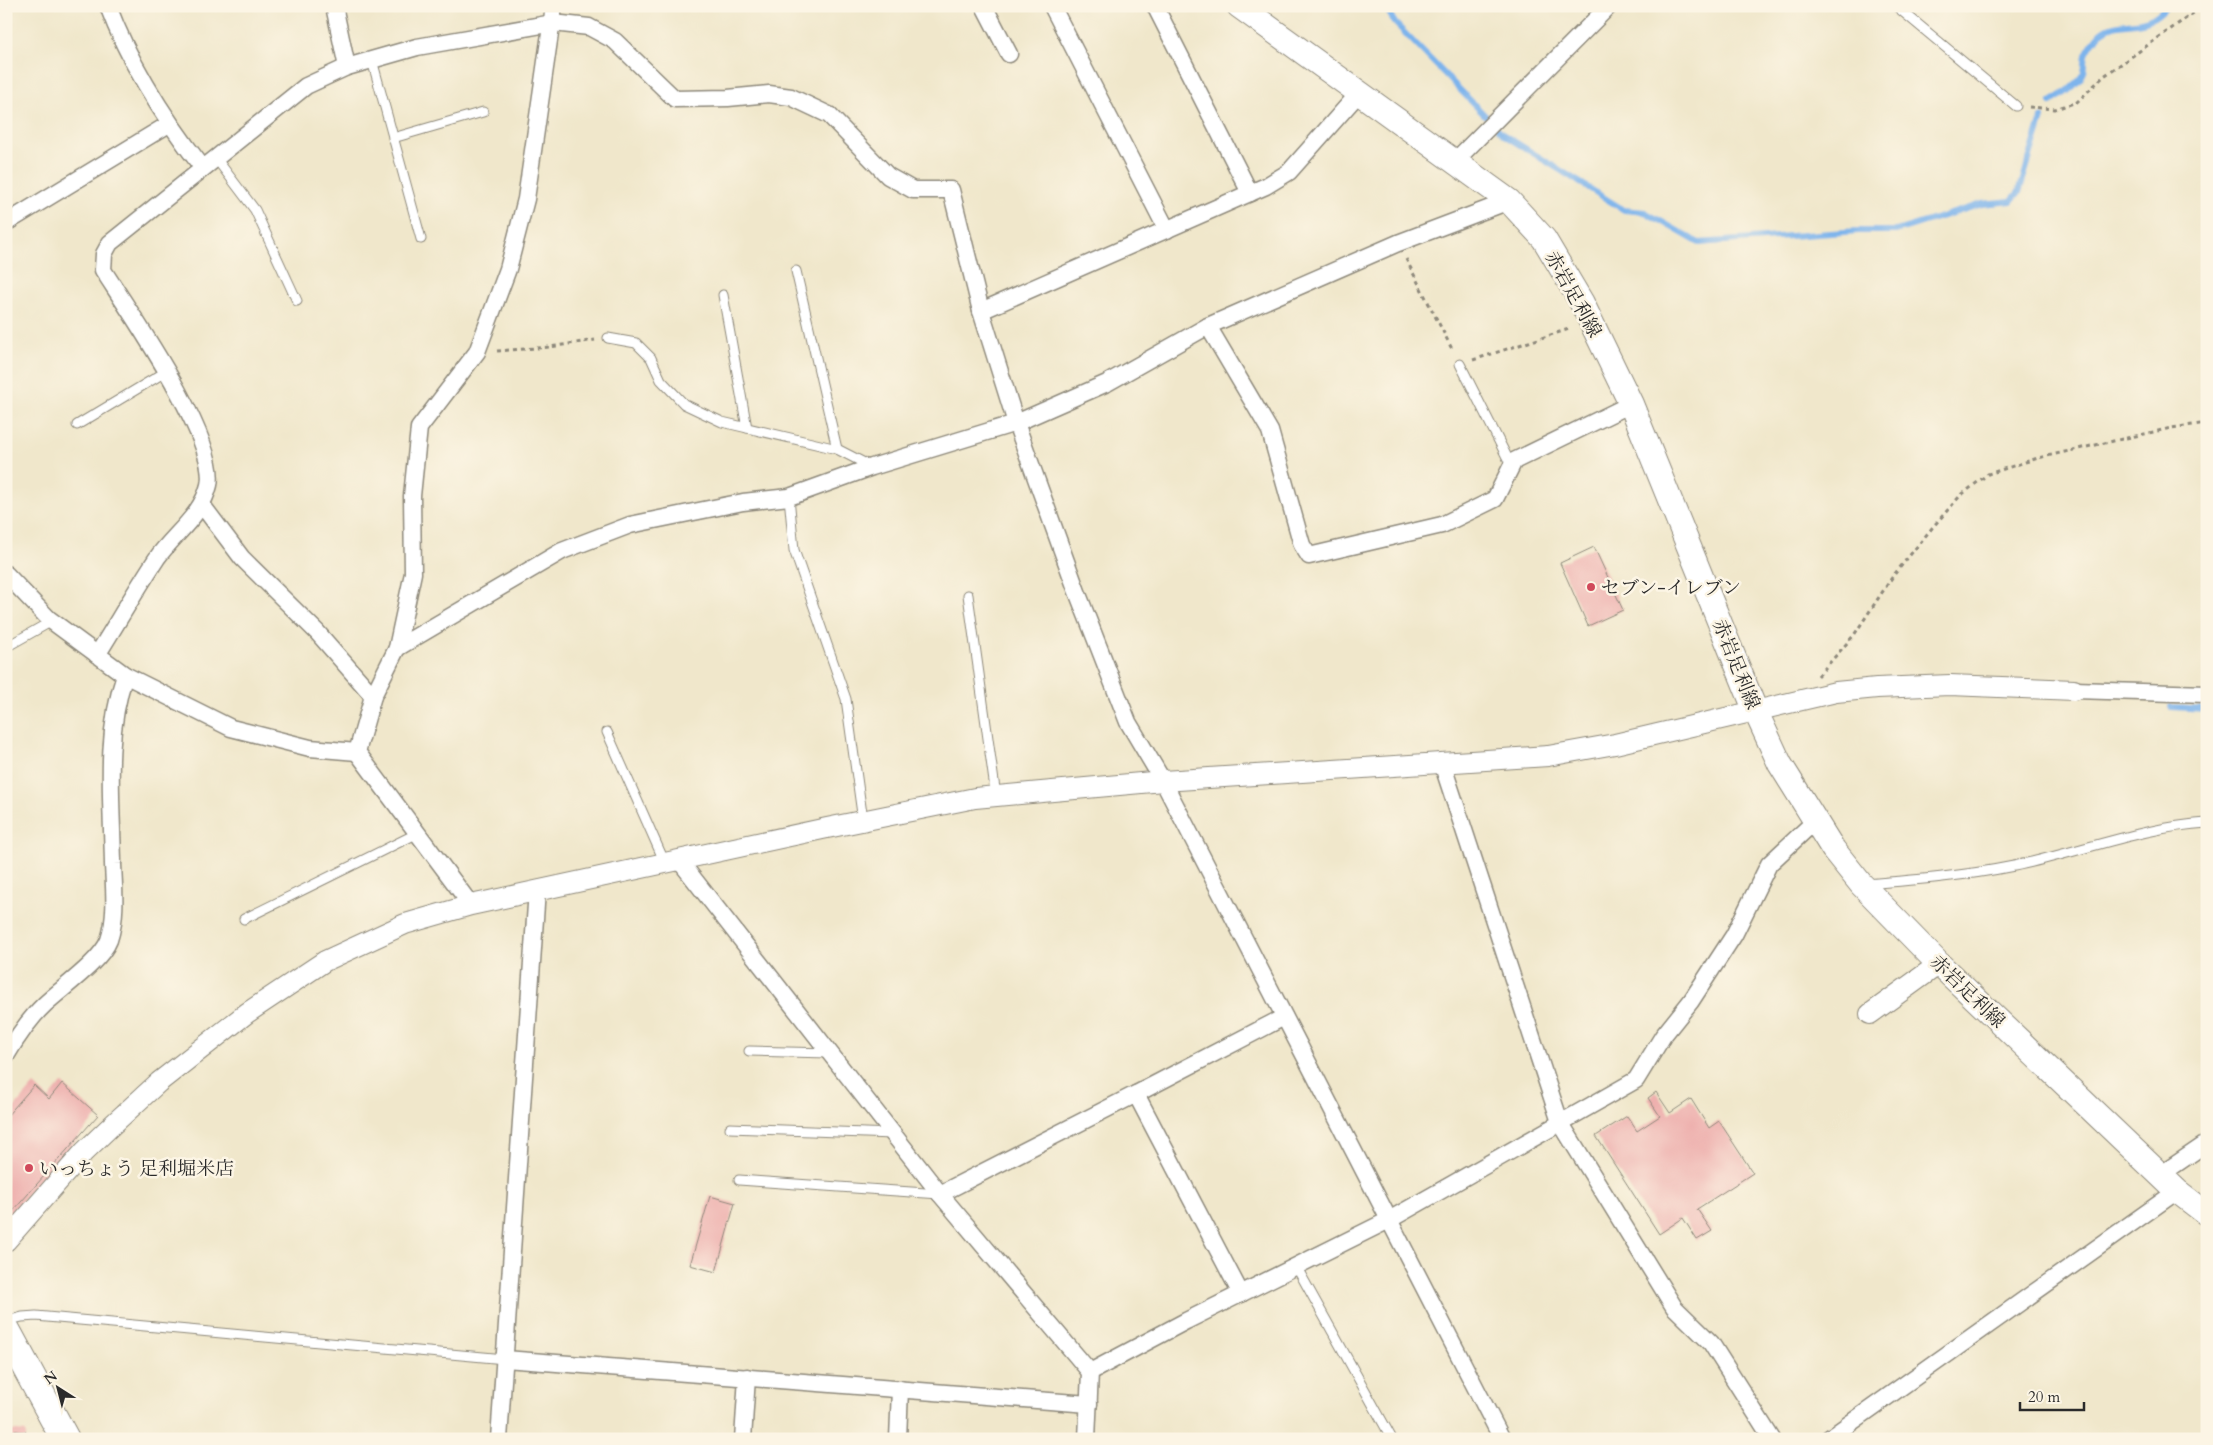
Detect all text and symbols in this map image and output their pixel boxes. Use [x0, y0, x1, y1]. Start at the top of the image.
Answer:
street label: 赤岩足利線 [1539, 247, 1608, 342]
place label: セブン-イレブン [1601, 575, 1741, 601]
marker: セブン-イレブン [1585, 581, 1597, 593]
street label: 赤岩足利線 [1706, 615, 1766, 713]
street label: 赤岩足利線 [1924, 949, 2011, 1034]
place label: いっちょう 足利堀米店 [39, 1156, 234, 1182]
marker: いっちょう 足利堀米店 [23, 1162, 35, 1174]
north arrow [32, 1362, 82, 1412]
text: N [40, 1367, 61, 1389]
scale bar [2020, 1380, 2084, 1412]
text: 20 m [2028, 1387, 2060, 1407]

